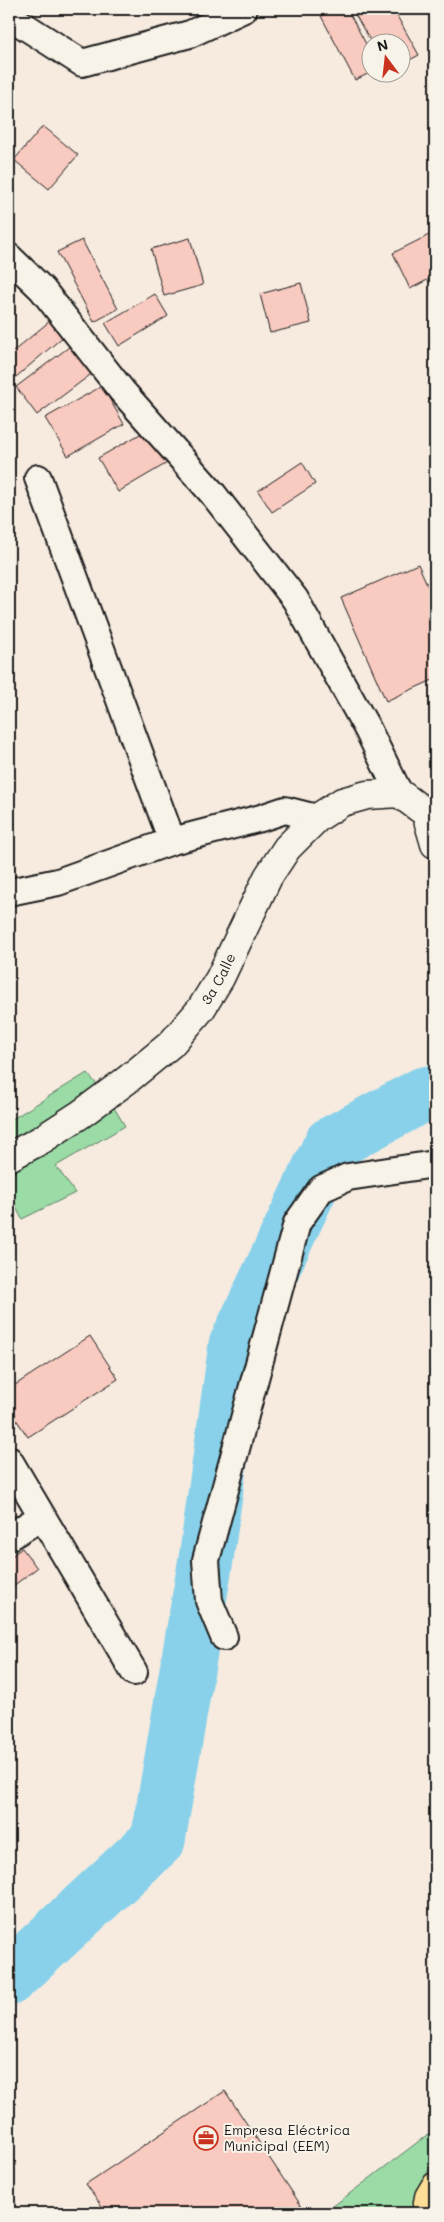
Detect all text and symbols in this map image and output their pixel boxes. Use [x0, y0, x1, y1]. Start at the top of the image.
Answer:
north arrow [362, 32, 412, 82]
text: N [375, 34, 390, 56]
street label: 3a Calle [196, 950, 239, 1008]
place label: Empresa Eléctrica Municipal (EEM) [224, 2120, 350, 2155]
office icon: Empresa Eléctrica Municipal (EEM) [193, 2125, 219, 2151]

